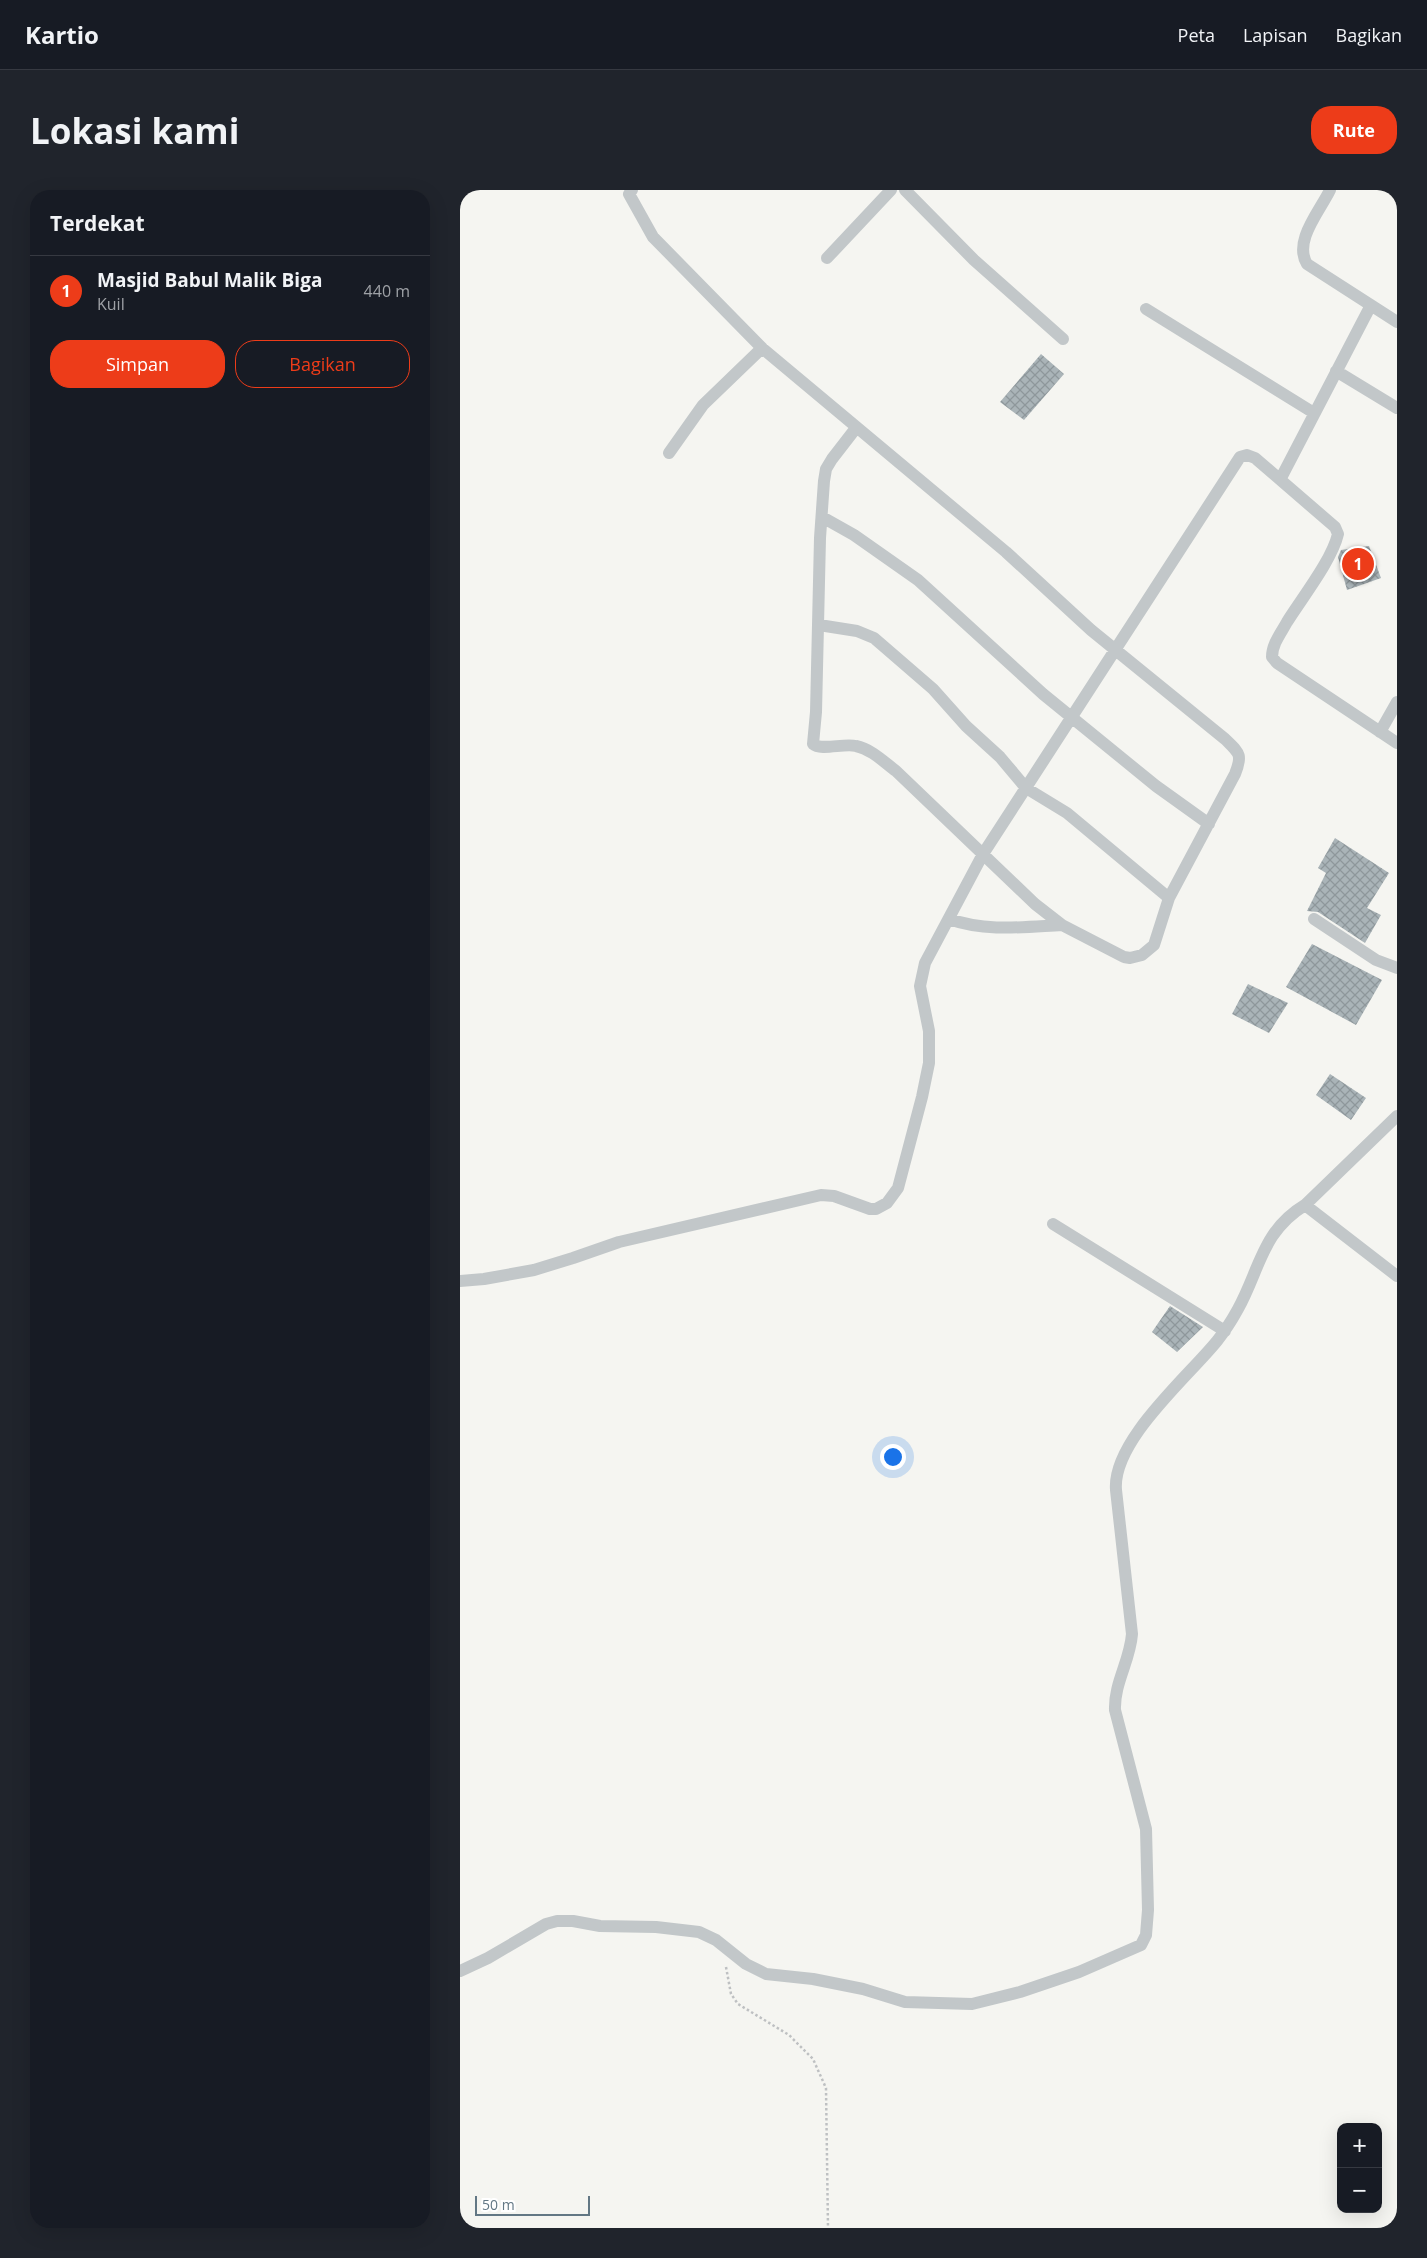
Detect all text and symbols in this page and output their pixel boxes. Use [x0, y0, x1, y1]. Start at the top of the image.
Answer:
text: Kartio [25, 18, 99, 51]
text: Peta [1178, 23, 1215, 47]
text: Lapisan [1243, 23, 1308, 47]
text: Bagikan [1336, 23, 1402, 47]
button: Rute [1311, 106, 1397, 154]
text: Lokasi kami [30, 107, 239, 154]
text: Terdekat [50, 209, 145, 237]
text: Masjid Babul Malik Biga [97, 267, 322, 293]
text: 1 [61, 280, 71, 302]
text: 440 m [364, 280, 410, 302]
text: Kuil [97, 293, 125, 315]
button: Simpan [50, 340, 225, 388]
button: Bagikan [235, 340, 410, 388]
pin: 1 [1342, 545, 1374, 583]
your location [880, 1444, 906, 1470]
map controls [1337, 2123, 1382, 2213]
button: + [1337, 2123, 1382, 2168]
button: − [1337, 2168, 1382, 2213]
scale bar [475, 2193, 590, 2216]
text: 50 m [482, 2195, 515, 2214]

